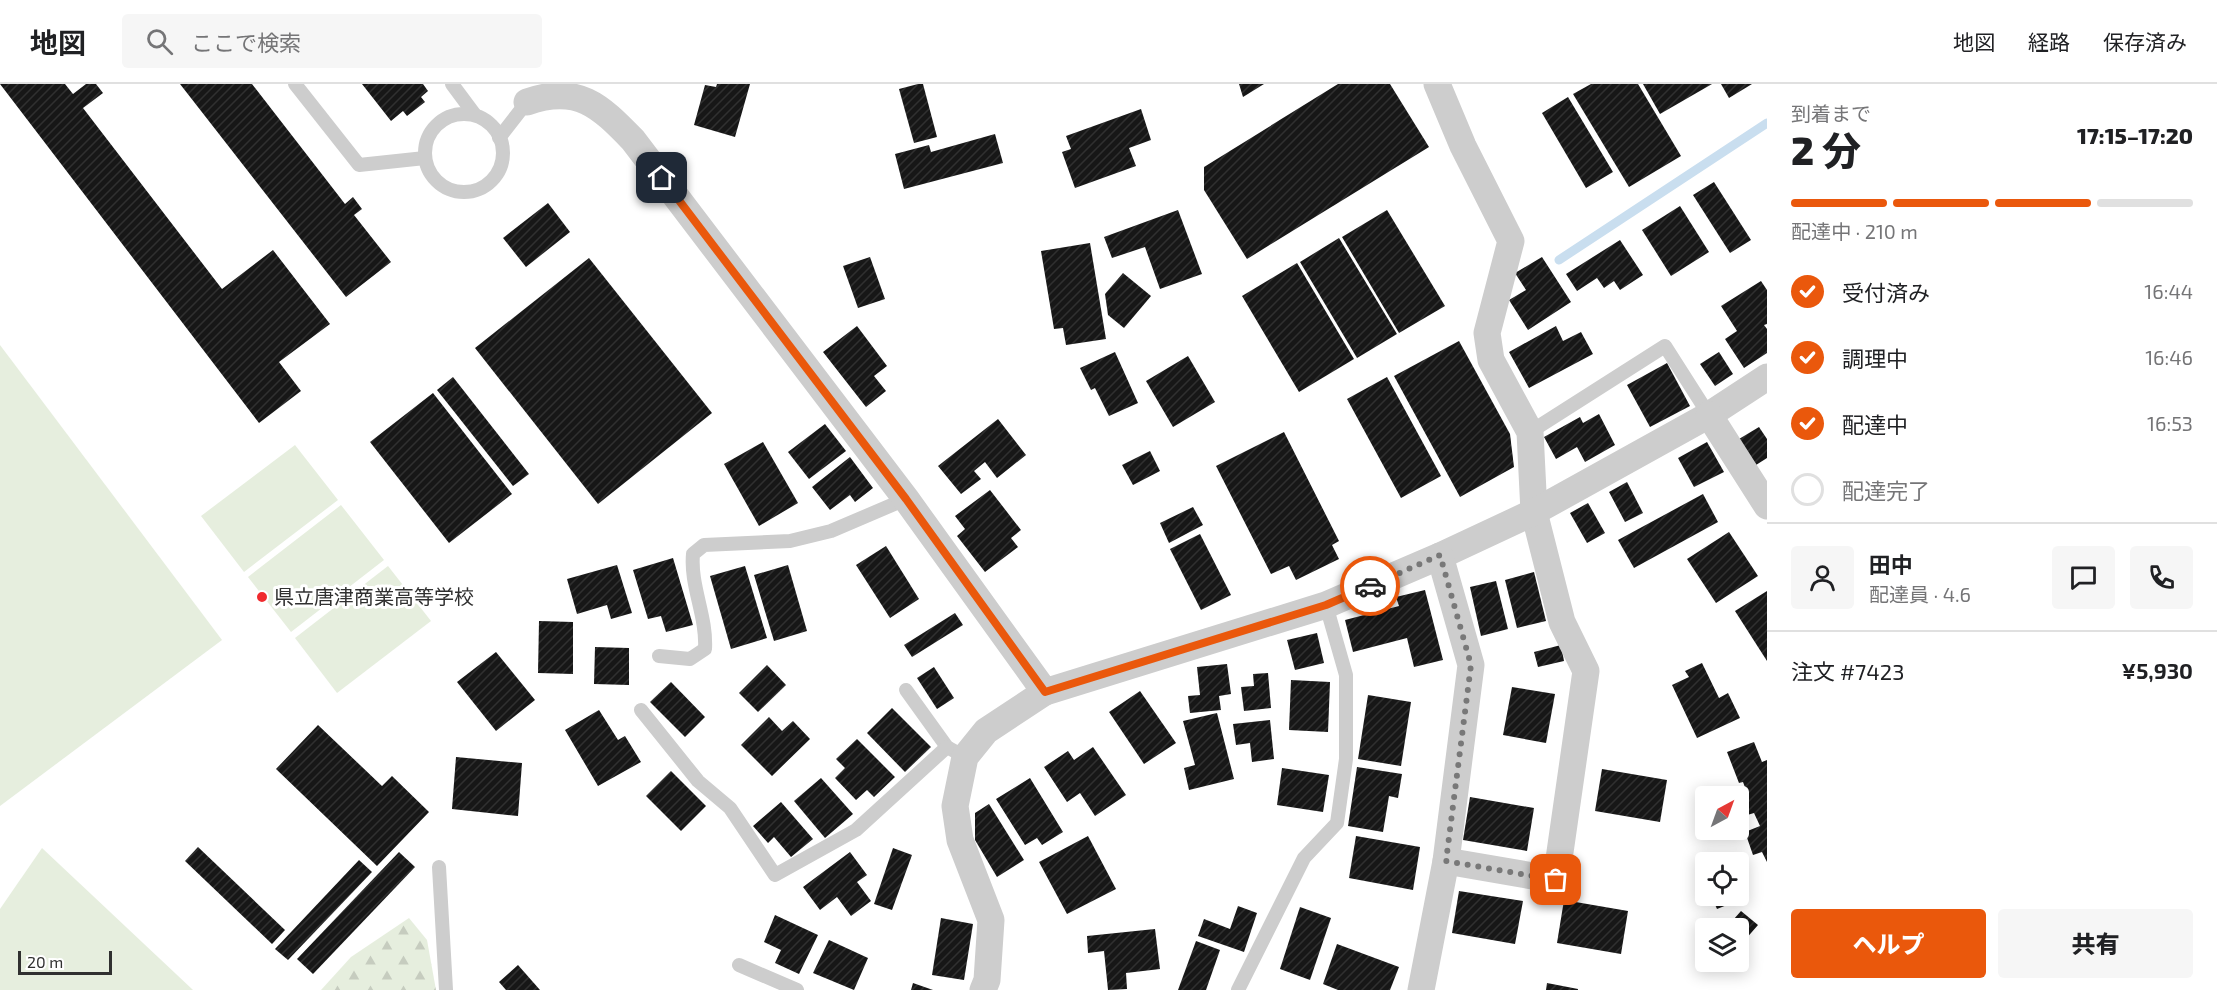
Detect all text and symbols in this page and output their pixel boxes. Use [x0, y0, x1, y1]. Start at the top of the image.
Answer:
search box [122, 14, 542, 68]
text: 地図 [30, 25, 86, 59]
icon: search [143, 25, 176, 58]
text: ここで検索 [191, 29, 301, 55]
text: 地図 [1953, 29, 1995, 54]
text: 経路 [2028, 29, 2070, 54]
text: 保存済み [2103, 29, 2187, 54]
text: 到着まで [1791, 101, 1871, 125]
text: 17:15–17:20 [2077, 122, 2193, 148]
text: 2 分 [1791, 126, 1861, 173]
pin [636, 152, 687, 203]
icon: home [645, 161, 678, 194]
text: 配達中 · 210 m [1791, 219, 1918, 243]
icon: check [1791, 275, 1824, 308]
text: 受付済み [1842, 279, 1930, 305]
text: 16:44 [2144, 279, 2193, 303]
icon: check [1791, 341, 1824, 374]
text: 調理中 [1842, 345, 1908, 371]
text: 16:46 [2145, 345, 2193, 369]
icon: check [1791, 407, 1824, 440]
text: 配達中 [1842, 411, 1908, 437]
text: 16:53 [2147, 411, 2193, 435]
text: 配達完了 [1842, 477, 1930, 503]
button: person [1791, 546, 1854, 609]
button: chat [2052, 546, 2115, 609]
button: phone [2130, 546, 2193, 609]
text: 田中 [1869, 551, 1913, 577]
courier [1340, 556, 1400, 616]
icon: car [1354, 570, 1387, 603]
text: 配達員 · 4.6 [1869, 582, 1971, 606]
place label: 県立唐津商業高等学校 [274, 584, 474, 608]
marker: 県立唐津商業高等学校 [255, 590, 269, 604]
text: ¥5,930 [2122, 657, 2193, 683]
text: 注文 #7423 [1791, 658, 1904, 684]
north arrow [1695, 786, 1749, 840]
map controls [1695, 786, 1749, 972]
button: locate [1695, 852, 1749, 906]
pin [1530, 854, 1581, 905]
icon: bag [1539, 863, 1572, 896]
button: ヘルプ [1791, 909, 1986, 978]
button: 共有 [1998, 909, 2193, 978]
button: layers [1695, 918, 1749, 972]
scale bar [18, 948, 112, 976]
text: 20 m [27, 952, 63, 971]

